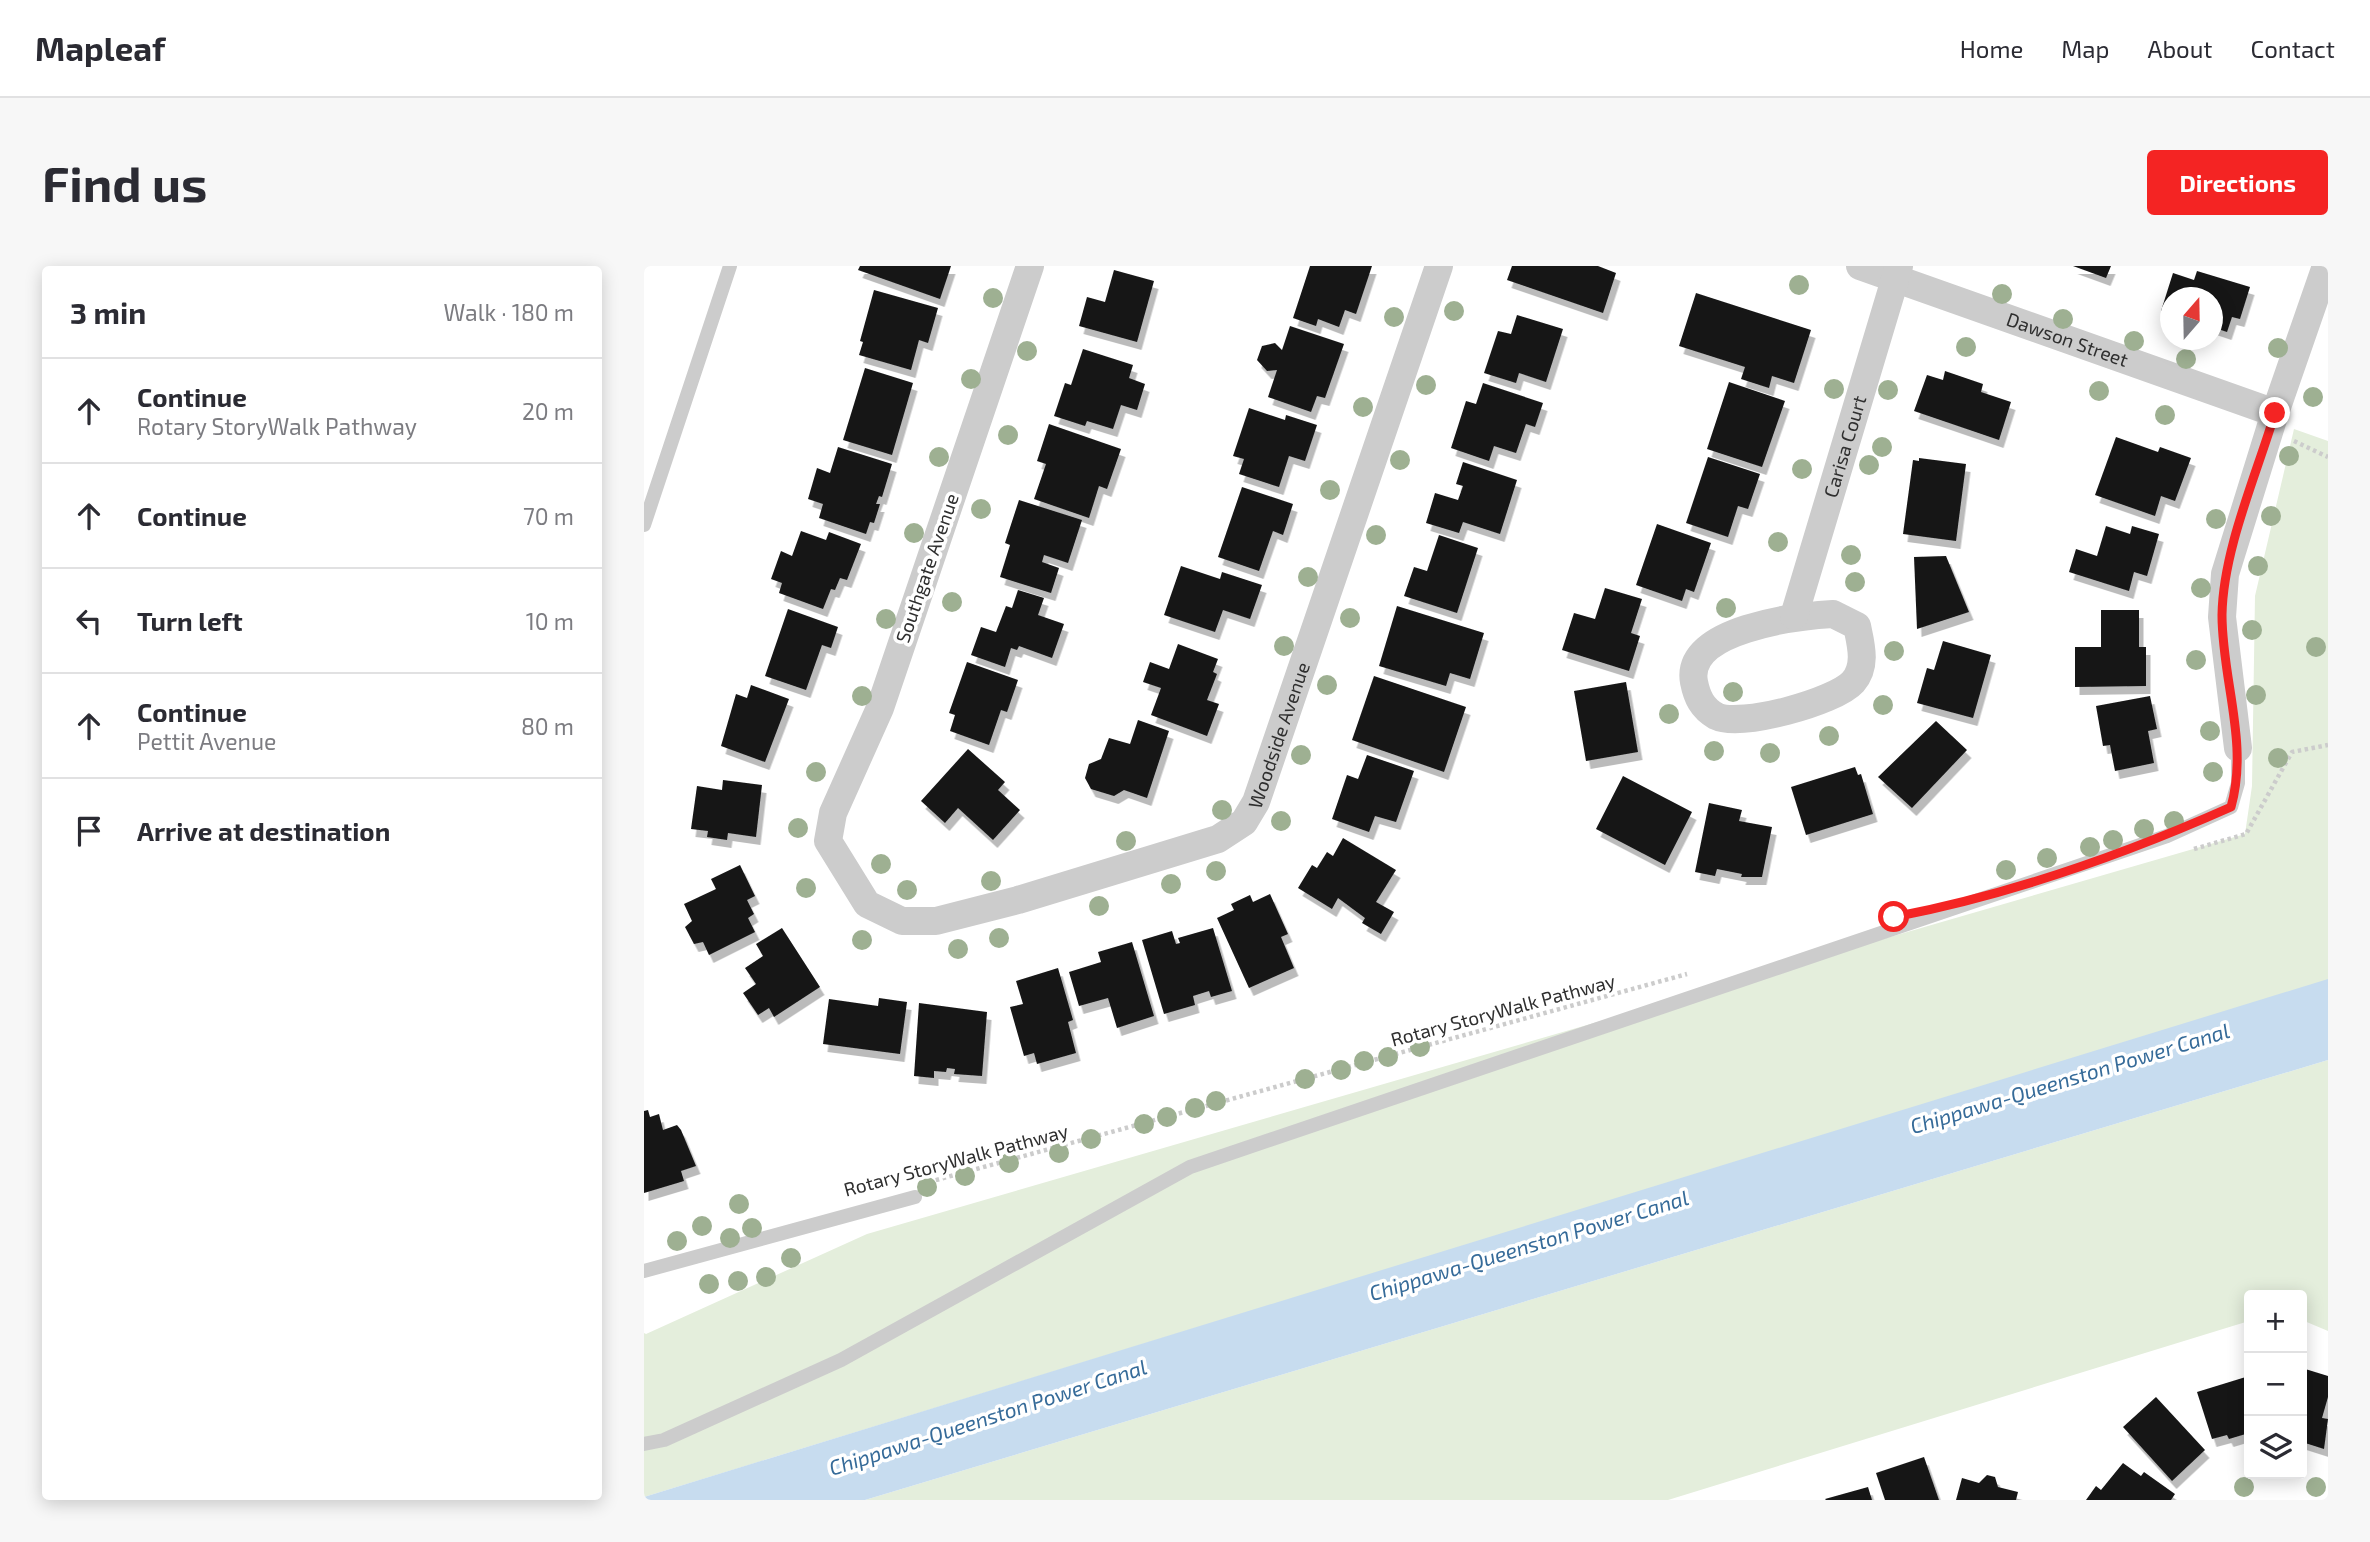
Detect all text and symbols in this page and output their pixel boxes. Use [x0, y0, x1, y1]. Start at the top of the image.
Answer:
text: Mapleaf [35, 28, 165, 68]
text: Home [1960, 34, 2023, 63]
text: Map [2061, 34, 2109, 63]
text: About [2147, 34, 2213, 63]
text: Contact [2251, 34, 2335, 63]
button: Directions [2147, 150, 2328, 215]
text: Find us [42, 153, 207, 212]
north arrow [2160, 287, 2223, 350]
text: 3 min [70, 294, 146, 330]
text: Walk · 180 m [444, 298, 574, 326]
street label: Dawson Street [2004, 307, 2131, 371]
text: Continue [137, 381, 247, 412]
icon: ahead [70, 392, 108, 430]
street label: Carisa Court [1818, 393, 1871, 500]
text: 20 m [522, 397, 574, 425]
route end [2259, 397, 2290, 428]
text: Rotary StoryWalk Pathway [137, 412, 417, 440]
street label: Southgate Avenue [890, 490, 963, 646]
icon: ahead [70, 497, 108, 535]
text: Continue [137, 500, 247, 531]
text: 70 m [523, 502, 574, 530]
icon: left [70, 602, 108, 640]
text: Turn left [137, 605, 243, 636]
text: 10 m [526, 607, 574, 635]
street label: Woodside Avenue [1243, 659, 1314, 811]
text: Continue [137, 696, 247, 727]
icon: ahead [70, 707, 108, 745]
text: 80 m [521, 712, 574, 740]
text: Pettit Avenue [137, 727, 276, 755]
icon: arrive [70, 812, 108, 850]
text: Arrive at destination [137, 815, 390, 846]
route start [1878, 901, 1909, 932]
street label: Rotary StoryWalk Pathway [1388, 968, 1618, 1051]
water label: Chippawa-Queenston Power Canal [1907, 1017, 2232, 1139]
street label: Rotary StoryWalk Pathway [841, 1118, 1071, 1201]
water label: Chippawa-Queenston Power Canal [1366, 1184, 1691, 1306]
map controls [2244, 1290, 2307, 1479]
button: + [2244, 1290, 2307, 1353]
water label: Chippawa-Queenston Power Canal [826, 1353, 1150, 1481]
button: − [2244, 1353, 2307, 1416]
button: layers [2244, 1416, 2307, 1479]

